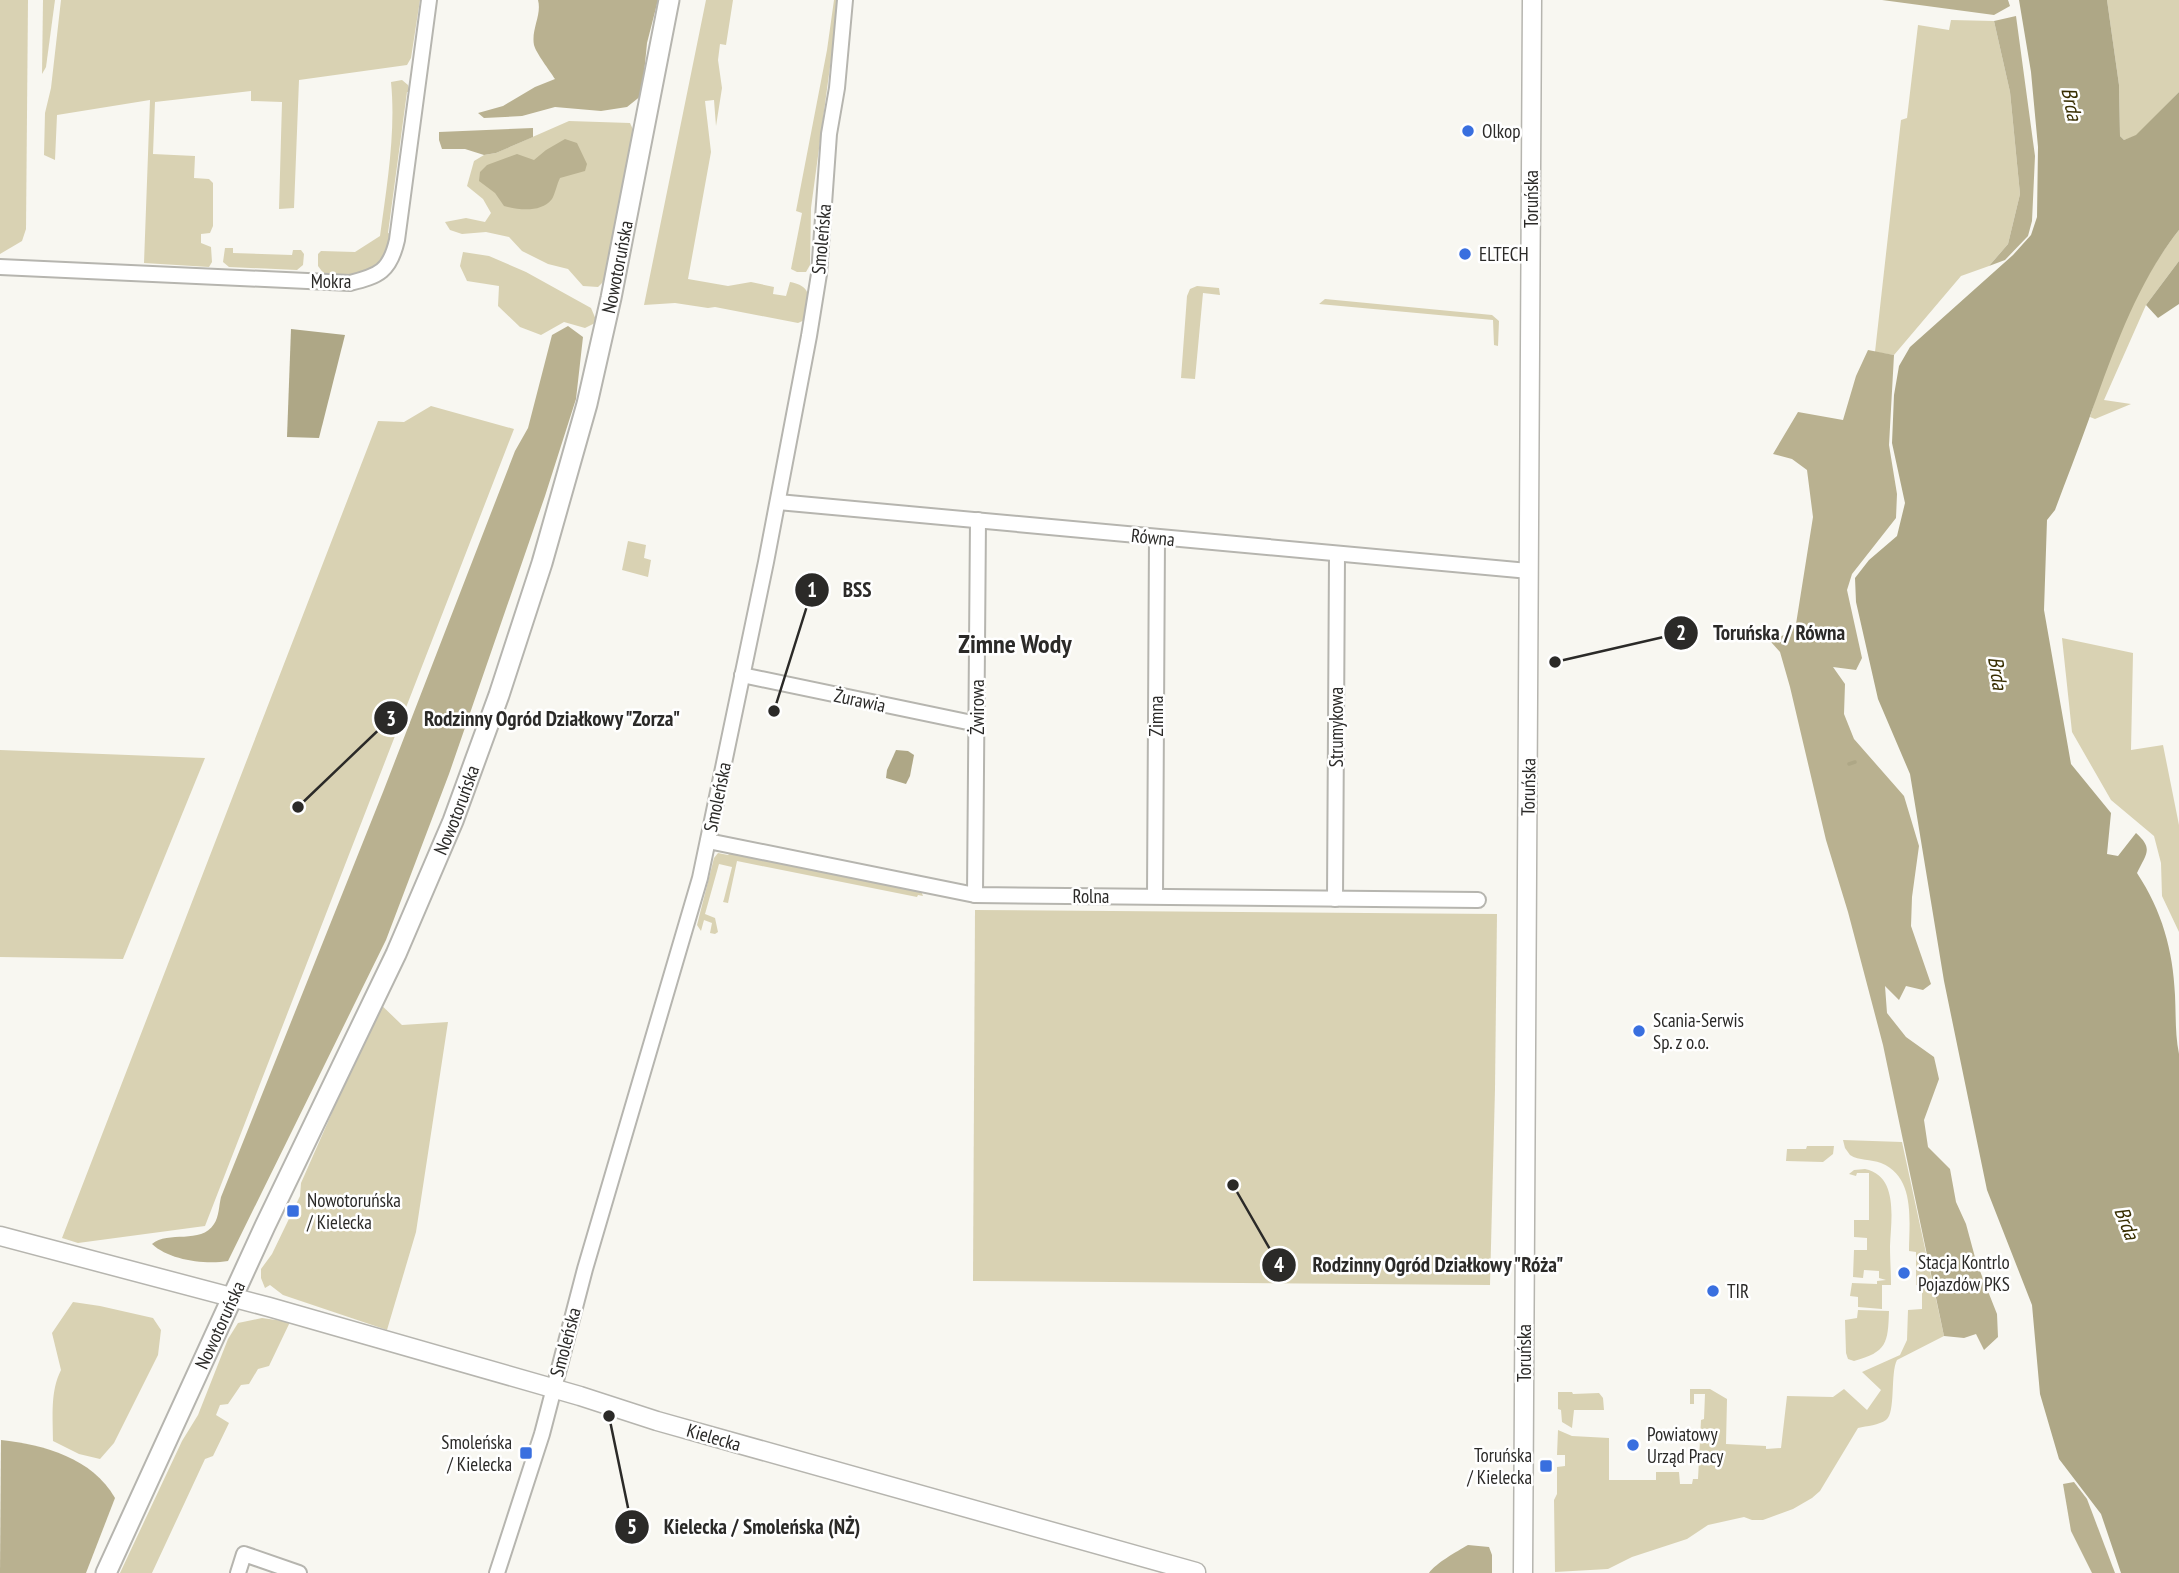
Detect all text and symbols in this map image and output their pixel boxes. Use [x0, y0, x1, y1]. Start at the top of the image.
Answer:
water label: Brda [2055, 85, 2089, 125]
place label: Olkop [1482, 119, 1521, 143]
marker: Olkop [1460, 123, 1476, 139]
street label: Toruńska [1519, 170, 1543, 228]
street label: Smoleńska [806, 203, 836, 275]
street label: Nowotoruńska [596, 218, 638, 315]
place label: ELTECH [1479, 242, 1529, 266]
marker: ELTECH [1457, 246, 1473, 262]
street label: Mokra [311, 269, 351, 293]
street label: Równa [1130, 523, 1176, 551]
callout: BSS [794, 569, 886, 611]
text: 1 [807, 576, 817, 603]
text: BSS [843, 576, 871, 603]
callout: Toruńska / Równa [1664, 612, 1859, 654]
text: 2 [1676, 619, 1686, 646]
text: Toruńska / Równa [1713, 619, 1845, 646]
district label: Zimne Wody [958, 627, 1072, 660]
water label: Brda [1982, 655, 2014, 693]
street label: Żwirowa [965, 679, 989, 735]
street label: Żurawia [832, 683, 888, 717]
street label: Strumykowa [1324, 687, 1348, 767]
street label: Zimna [1144, 696, 1168, 736]
callout: Rodzinny Ogród Działkowy "Zorza" [373, 697, 695, 739]
text: 3 [386, 705, 396, 732]
text: Rodzinny Ogród Działkowy "Zorza" [424, 705, 680, 732]
street label: Toruńska [1515, 758, 1541, 816]
street label: Smoleńska [698, 760, 736, 834]
street label: Nowotoruńska [428, 762, 484, 858]
street label: Rolna [1073, 884, 1109, 908]
place label: Scania-Serwis Sp. z o.o. [1653, 1008, 1744, 1054]
marker: Scania-Serwis Sp. z o.o. [1631, 1023, 1647, 1039]
place label: Nowotoruńska / Kielecka [306, 1188, 401, 1234]
marker: Nowotoruńska / Kielecka [285, 1203, 301, 1219]
water label: Brda [2108, 1203, 2146, 1245]
callout: Rodzinny Ogród Działkowy "Róża" [1262, 1244, 1579, 1286]
place label: Stacja Kontrlo Pojazdów PKS [1918, 1250, 2010, 1296]
text: 4 [1274, 1251, 1284, 1278]
text: Rodzinny Ogród Działkowy "Róża" [1313, 1251, 1563, 1278]
marker: Stacja Kontrlo Pojazdów PKS [1896, 1265, 1912, 1281]
street label: Nowotoruńska [189, 1277, 250, 1373]
place label: TIR [1727, 1279, 1749, 1303]
marker: TIR [1705, 1283, 1721, 1299]
street label: Smoleńska [544, 1305, 586, 1379]
street label: Toruńska [1512, 1324, 1536, 1382]
street label: Kielecka [684, 1418, 744, 1456]
place label: Powiatowy Urząd Pracy [1647, 1422, 1724, 1468]
place label: Smoleńska / Kielecka [441, 1430, 512, 1476]
marker: Powiatowy Urząd Pracy [1625, 1437, 1641, 1453]
place label: Toruńska / Kielecka [1466, 1443, 1532, 1489]
marker: Smoleńska / Kielecka [518, 1445, 534, 1461]
marker: Toruńska / Kielecka [1538, 1458, 1554, 1474]
callout: Kielecka / Smoleńska (NŻ) [614, 1506, 874, 1548]
text: 5 [627, 1513, 637, 1540]
text: Kielecka / Smoleńska (NŻ) [664, 1513, 860, 1540]

